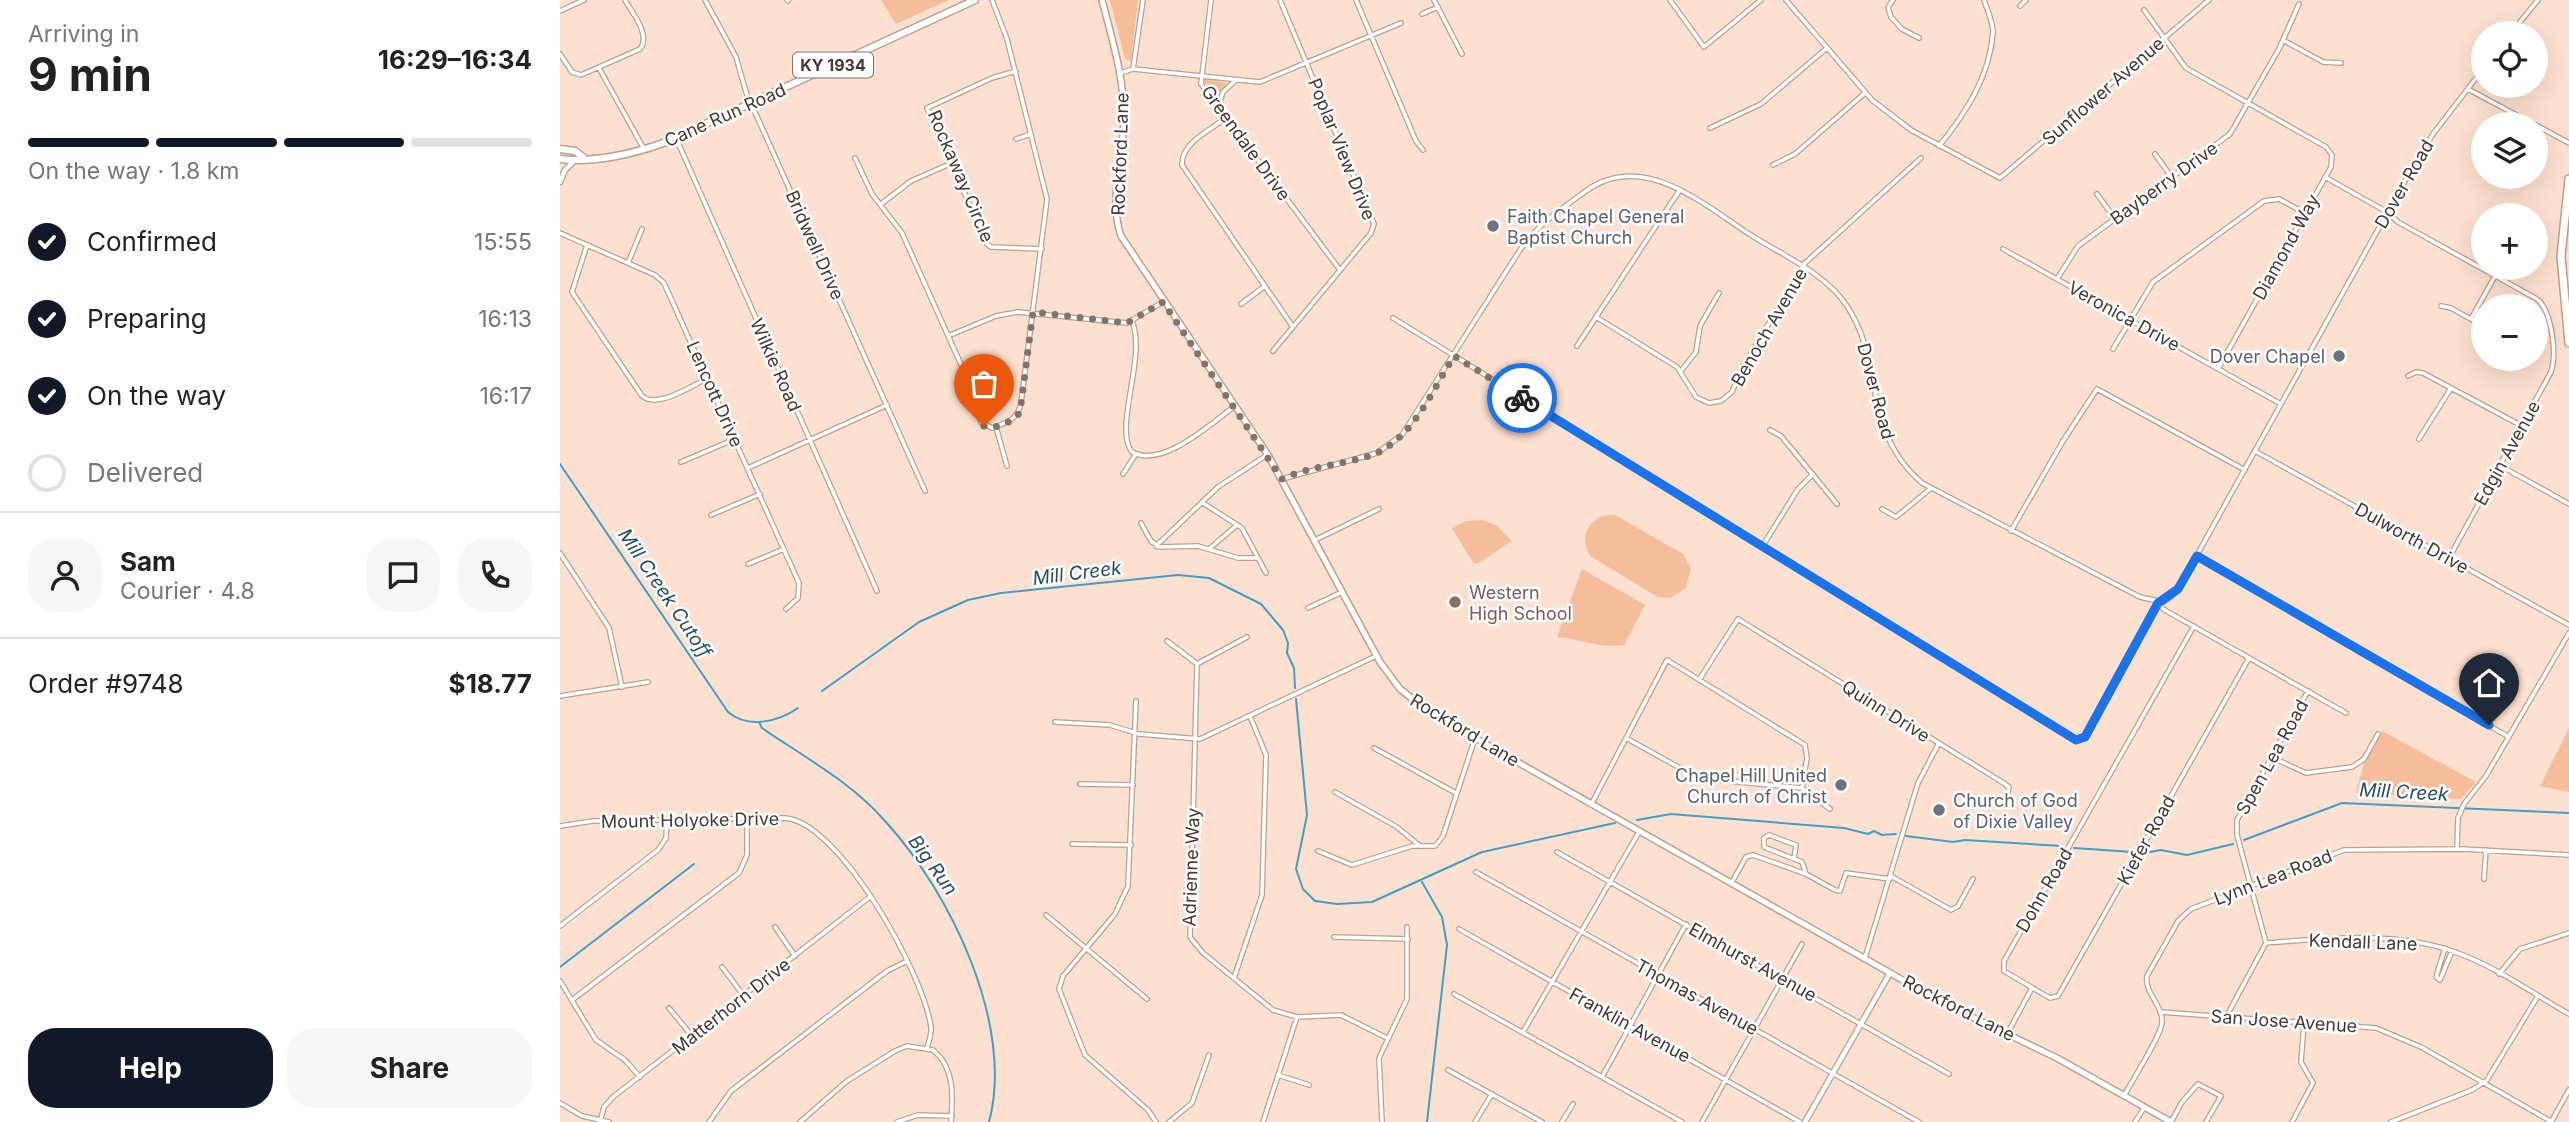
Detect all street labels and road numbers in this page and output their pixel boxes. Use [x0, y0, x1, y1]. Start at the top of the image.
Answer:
street label: Sunflower Avenue [2038, 32, 2168, 150]
road number: KY 1934 [793, 53, 873, 78]
street label: Poplar View Drive [1304, 75, 1380, 223]
street label: Cane Run Road [661, 79, 789, 151]
street label: Greendale Drive [1197, 81, 1295, 205]
street label: Rockford Lane [1107, 92, 1133, 216]
street label: Rockaway Circle [924, 107, 998, 245]
street label: Dover Road [2370, 136, 2438, 232]
street label: Bayberry Drive [2106, 137, 2222, 229]
street label: Bridwell Drive [781, 187, 849, 303]
street label: Diamond Way [2248, 191, 2324, 303]
street label: Benoch Avenue [1727, 264, 1811, 390]
street label: Veronica Drive [2064, 277, 2184, 355]
street label: Wilkie Road [746, 315, 806, 415]
street label: Lencott Drive [682, 338, 748, 450]
street label: Dover Road [1853, 340, 1899, 442]
street label: Edgin Avenue [2470, 397, 2544, 509]
street label: Dulworth Drive [2352, 498, 2472, 578]
street label: Quinn Drive [1838, 676, 1934, 746]
street label: Rockford Lane [1407, 689, 1523, 771]
street label: Spen Lea Road [2232, 696, 2312, 818]
street label: Kiefer Road [2113, 792, 2179, 888]
street label: Adrienne Way [1178, 807, 1204, 927]
street label: Mount Holyoke Drive [601, 808, 779, 832]
street label: Dohn Road [2012, 844, 2076, 936]
street label: Lynn Lea Road [2211, 845, 2335, 909]
street label: Elmhurst Avenue [1686, 918, 1820, 1006]
street label: Kendall Lane [2308, 930, 2418, 954]
street label: Matterhorn Drive [668, 953, 794, 1059]
street label: Thomas Avenue [1632, 955, 1762, 1039]
street label: Rockford Lane [1899, 971, 2019, 1045]
street label: Franklin Avenue [1566, 983, 1694, 1067]
street label: San Jose Avenue [2210, 1005, 2358, 1037]

